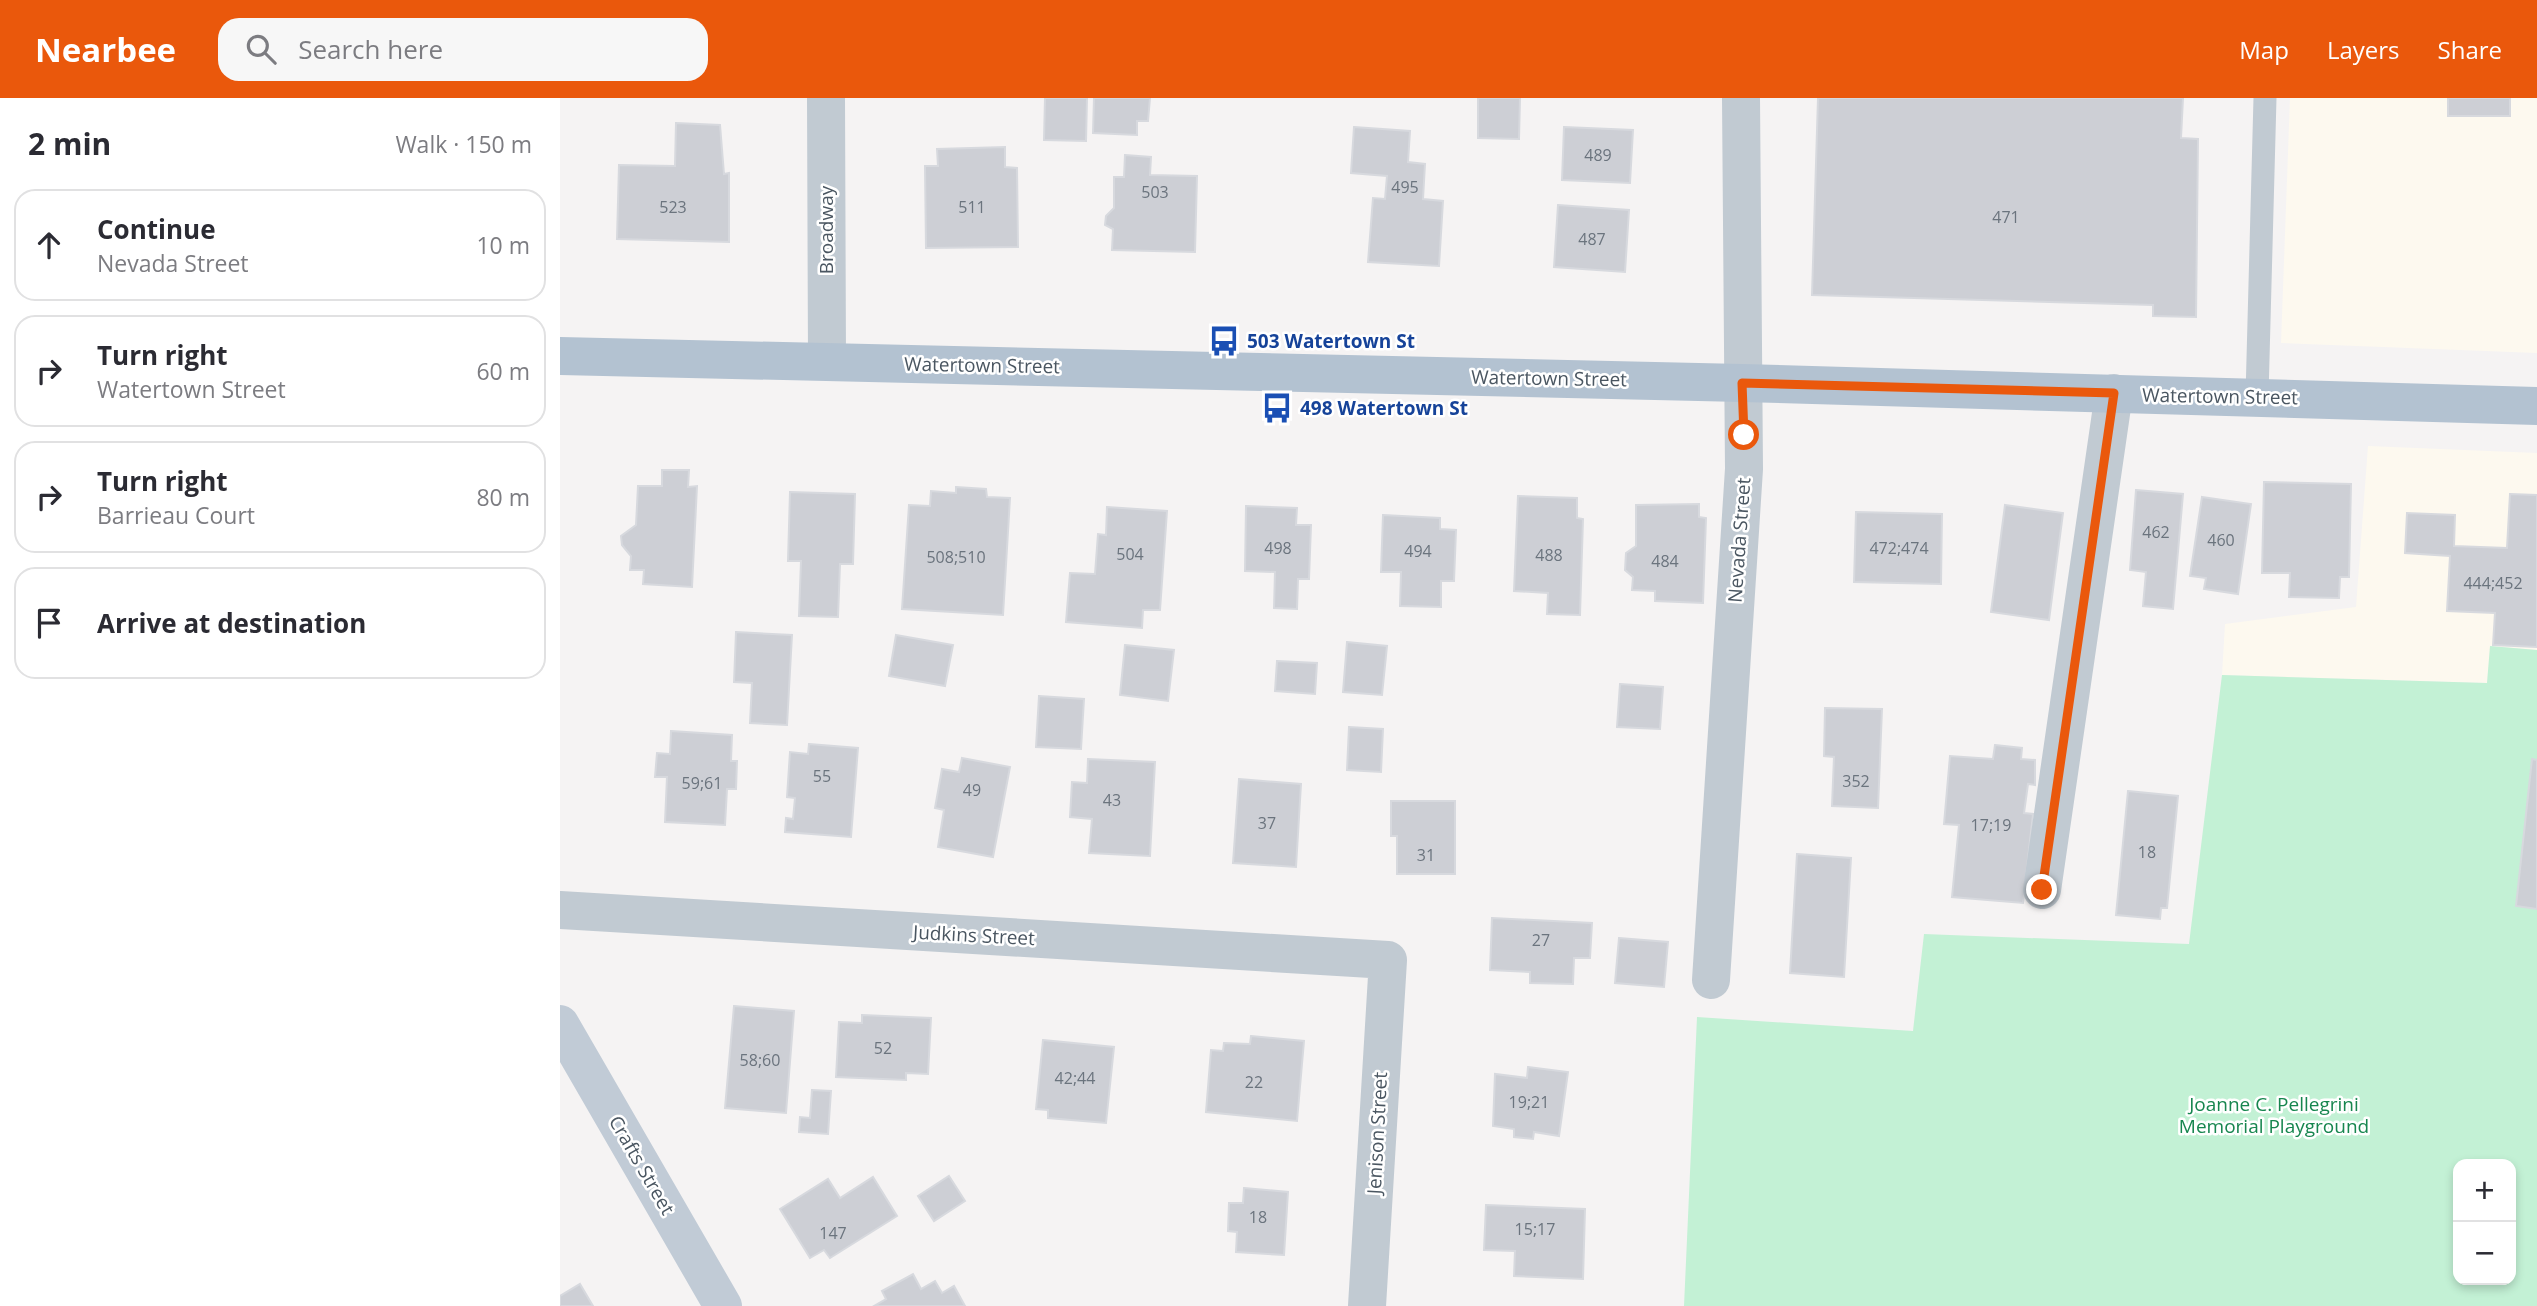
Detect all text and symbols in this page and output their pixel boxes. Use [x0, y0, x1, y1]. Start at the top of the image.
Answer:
search box [218, 18, 708, 81]
text: Nearbee [35, 27, 176, 72]
icon: search [242, 30, 280, 68]
text: Search here [298, 31, 443, 67]
text: Map [2239, 33, 2289, 66]
text: Layers [2327, 33, 2400, 66]
text: Share [2438, 33, 2502, 66]
text: 2 min [28, 123, 111, 164]
text: Walk · 150 m [395, 128, 532, 160]
house number: 489 [1584, 144, 1612, 166]
house number: 495 [1391, 176, 1419, 198]
house number: 503 [1141, 181, 1169, 203]
street label: Broadway [813, 185, 839, 274]
house number: 523 [659, 196, 687, 218]
house number: 511 [958, 196, 986, 218]
house number: 471 [1992, 206, 2020, 228]
text: Continue [97, 211, 216, 247]
icon: ahead [30, 226, 68, 264]
house number: 487 [1578, 228, 1606, 250]
text: 10 m [476, 229, 530, 261]
text: Nevada Street [97, 247, 249, 279]
bus stop icon: 503 Watertown St [1207, 324, 1241, 358]
place label: 503 Watertown St [1247, 328, 1415, 354]
text: Turn right [97, 337, 228, 373]
street label: Watertown Street [904, 351, 1060, 379]
icon: right [30, 352, 68, 390]
text: 60 m [476, 355, 530, 387]
street label: Watertown Street [1471, 364, 1627, 392]
text: Watertown Street [97, 373, 286, 405]
street label: Watertown Street [2142, 382, 2298, 410]
bus stop icon: 498 Watertown St [1260, 391, 1294, 425]
place label: 498 Watertown St [1300, 395, 1468, 421]
route start [1728, 419, 1759, 450]
text: Turn right [97, 463, 228, 499]
street label: Nevada Street [1722, 476, 1756, 603]
icon: right [30, 478, 68, 516]
text: 80 m [476, 481, 530, 513]
text: Barrieau Court [97, 499, 255, 531]
house number: 462 [2142, 521, 2170, 543]
house number: 460 [2207, 529, 2235, 551]
house number: 498 [1264, 537, 1292, 559]
house number: 472;474 [1869, 537, 1929, 559]
house number: 494 [1404, 540, 1432, 562]
house number: 504 [1116, 543, 1144, 565]
house number: 488 [1535, 544, 1563, 566]
house number: 508;510 [926, 546, 986, 568]
house number: 484 [1651, 550, 1679, 572]
house number: 444;452 [2463, 572, 2523, 594]
icon: arrive [30, 604, 68, 642]
text: Arrive at destination [97, 605, 366, 641]
house number: 55 [813, 765, 831, 787]
house number: 352 [1842, 770, 1870, 792]
house number: 59;61 [682, 772, 722, 794]
house number: 49 [963, 779, 981, 801]
house number: 43 [1103, 789, 1121, 811]
house number: 37 [1258, 812, 1276, 834]
house number: 17;19 [1971, 814, 2011, 836]
house number: 18 [2138, 841, 2156, 863]
house number: 31 [1417, 844, 1435, 866]
route end [2026, 874, 2057, 905]
street label: Judkins Street [910, 919, 1036, 951]
house number: 27 [1532, 929, 1550, 951]
house number: 52 [874, 1037, 892, 1059]
house number: 58;60 [740, 1049, 780, 1071]
house number: 42;44 [1055, 1067, 1095, 1089]
house number: 22 [1245, 1071, 1263, 1093]
street label: Jenison Street [1361, 1071, 1393, 1197]
house number: 19;21 [1509, 1091, 1549, 1113]
park label: Joanne C. Pellegrini Memorial Playground [2179, 1091, 2369, 1139]
street label: Crafts Street [603, 1111, 681, 1220]
map controls [2453, 1159, 2516, 1285]
button: + [2453, 1159, 2516, 1222]
house number: 18 [1249, 1206, 1267, 1228]
house number: 15;17 [1515, 1218, 1555, 1240]
house number: 147 [819, 1222, 847, 1244]
button: − [2453, 1222, 2516, 1285]

